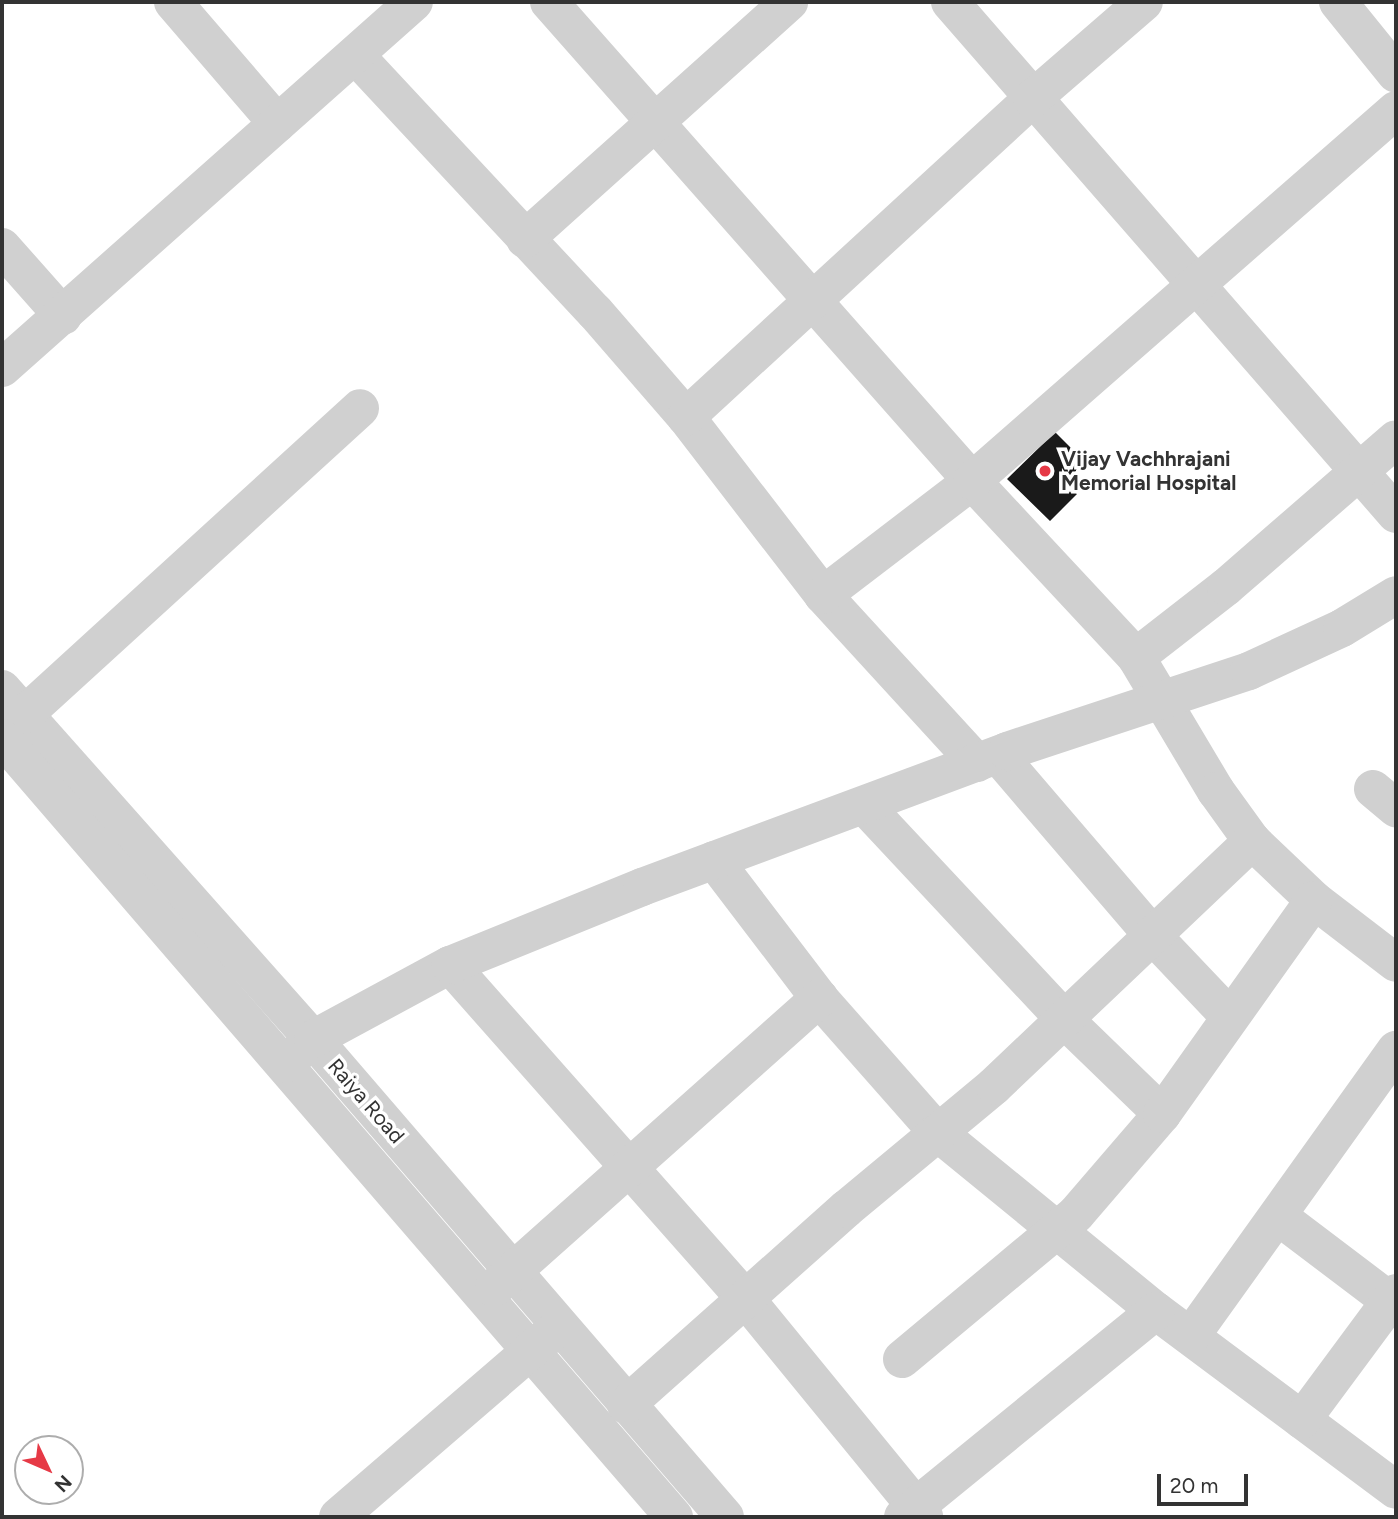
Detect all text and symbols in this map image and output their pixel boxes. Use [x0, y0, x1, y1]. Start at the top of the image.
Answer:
place label: Vijay Vachhrajani Memorial Hospital [1061, 446, 1236, 496]
marker: Vijay Vachhrajani Memorial Hospital [1035, 461, 1055, 481]
street label: Raiya Road [322, 1054, 410, 1148]
north arrow [14, 1435, 84, 1505]
scale bar [1160, 1460, 1251, 1504]
text: N [50, 1470, 76, 1497]
text: 20 m [1170, 1473, 1218, 1498]

